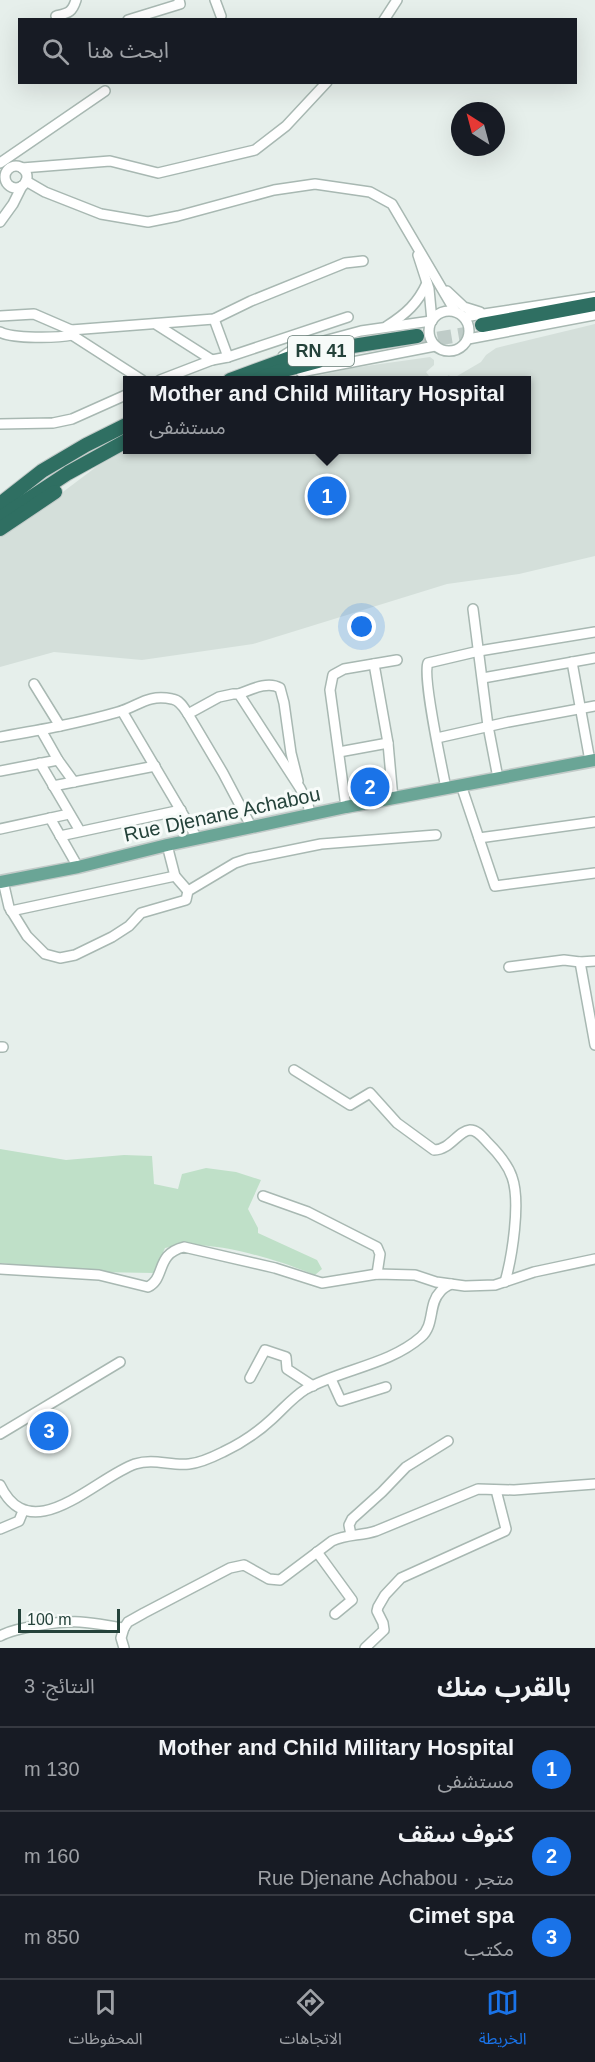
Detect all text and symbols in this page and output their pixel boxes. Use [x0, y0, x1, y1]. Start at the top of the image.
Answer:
search box [18, 18, 577, 84]
icon: search [39, 35, 72, 68]
text: ابحث هنا [87, 38, 169, 63]
north arrow [451, 102, 505, 156]
road number: RN 41 [288, 336, 354, 366]
popup [123, 376, 531, 454]
text: Mother and Child Military Hospital [149, 381, 505, 406]
text: مستشفى [149, 416, 226, 438]
pin: 1 [308, 474, 346, 518]
your location [347, 612, 376, 641]
pin: 2 [350, 764, 389, 810]
street label: Rue Djenane Achabou [122, 782, 322, 846]
pin: 3 [29, 1408, 68, 1454]
scale bar [18, 1606, 120, 1634]
text: 100 m [27, 1611, 71, 1628]
text: بالقرب منك [437, 1672, 571, 1702]
text: النتائج: 3 [24, 1675, 95, 1697]
text: Mother and Child Military Hospital [158, 1735, 514, 1760]
text: 130 m [24, 1758, 80, 1780]
text: 1 [546, 1758, 557, 1780]
text: مستشفى [437, 1770, 514, 1792]
text: كنوف سقف [398, 1822, 514, 1847]
text: 160 m [24, 1845, 80, 1867]
text: 2 [546, 1845, 557, 1867]
text: متجر · Rue Djenane Achabou [257, 1867, 514, 1889]
text: Cimet spa [409, 1903, 514, 1928]
text: 850 m [24, 1926, 80, 1948]
text: 3 [546, 1926, 557, 1948]
text: مكتب [464, 1938, 514, 1960]
tab: المحفوظات [68, 1986, 143, 2056]
tab: الاتجاهات [279, 1986, 342, 2056]
tab: الخريطة [479, 1986, 527, 2056]

